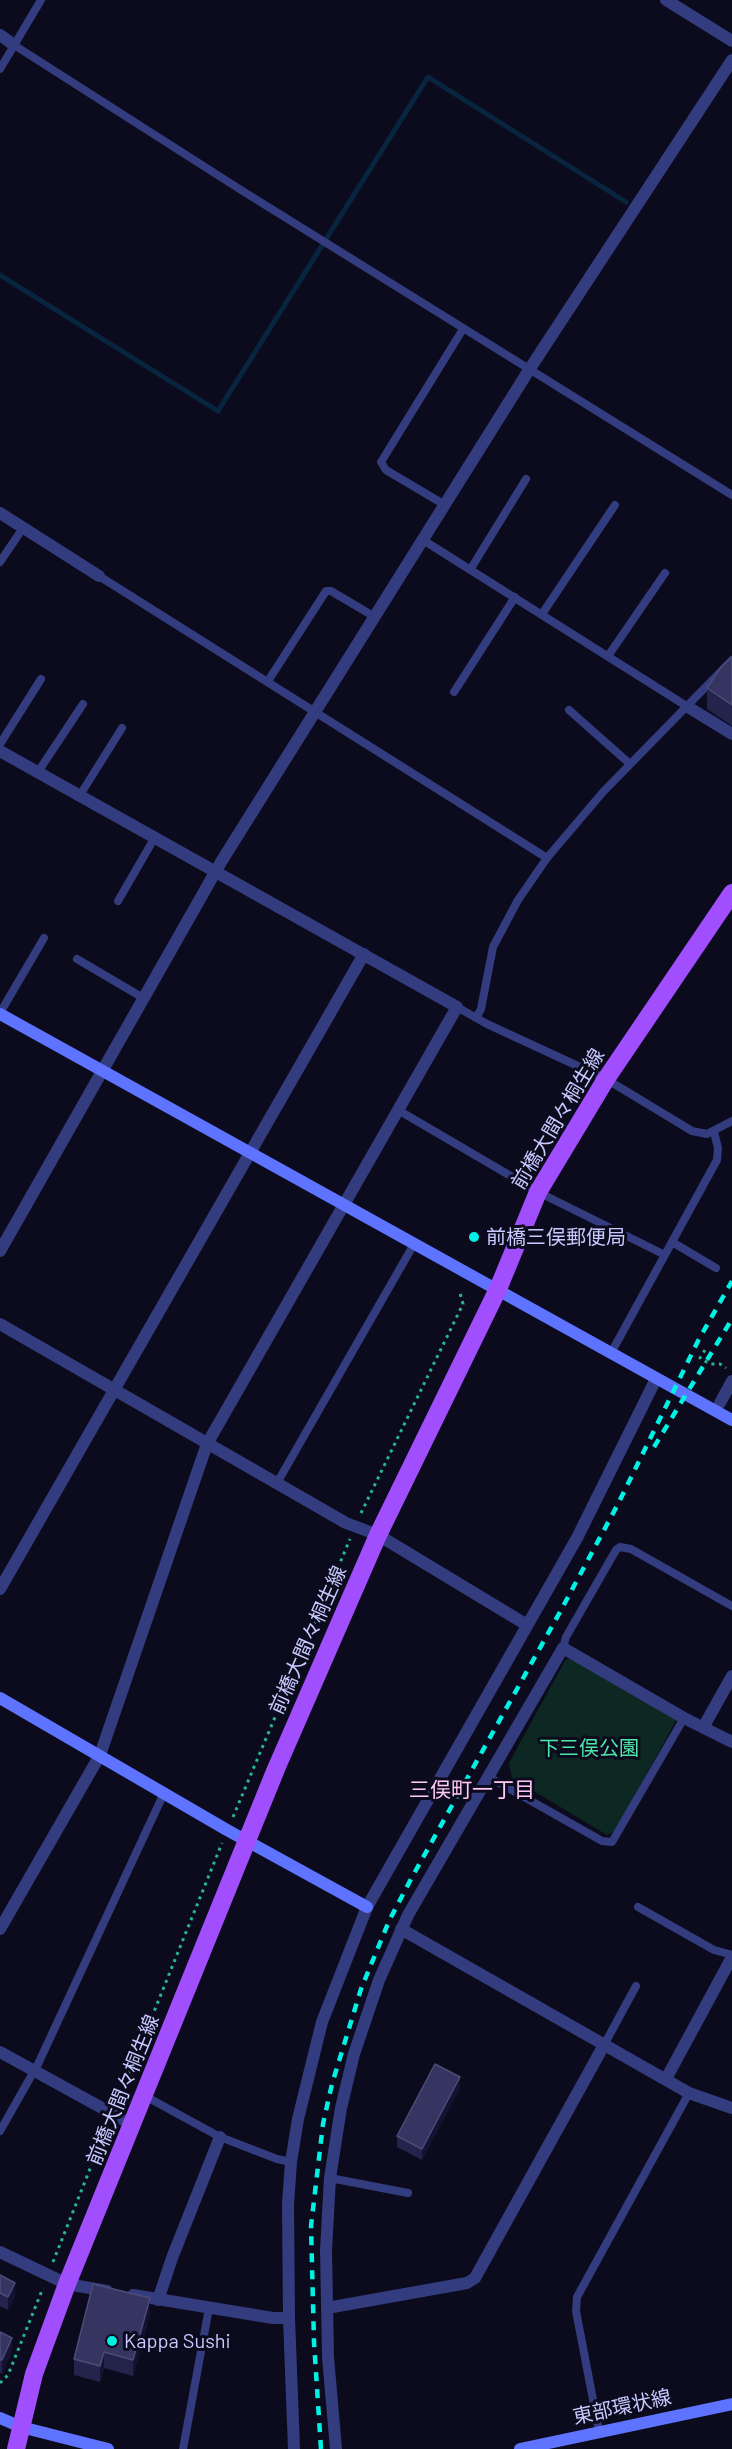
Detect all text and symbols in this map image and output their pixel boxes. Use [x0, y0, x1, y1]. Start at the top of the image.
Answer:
street label: 前橋大間々桐生線 [507, 1044, 609, 1194]
place label: 前橋三俣郵便局 [486, 1225, 626, 1249]
marker: 前橋三俣郵便局 [467, 1230, 481, 1244]
street label: 前橋大間々桐生線 [264, 1562, 352, 1718]
park label: 下三俣公園 [539, 1736, 639, 1760]
district label: 三俣町一丁目 [409, 1777, 535, 1803]
street label: 前橋大間々桐生線 [82, 2011, 164, 2169]
place label: Kappa Sushi [124, 2329, 231, 2353]
marker: Kappa Sushi [105, 2334, 119, 2348]
street label: 東部環状線 [571, 2385, 673, 2429]

